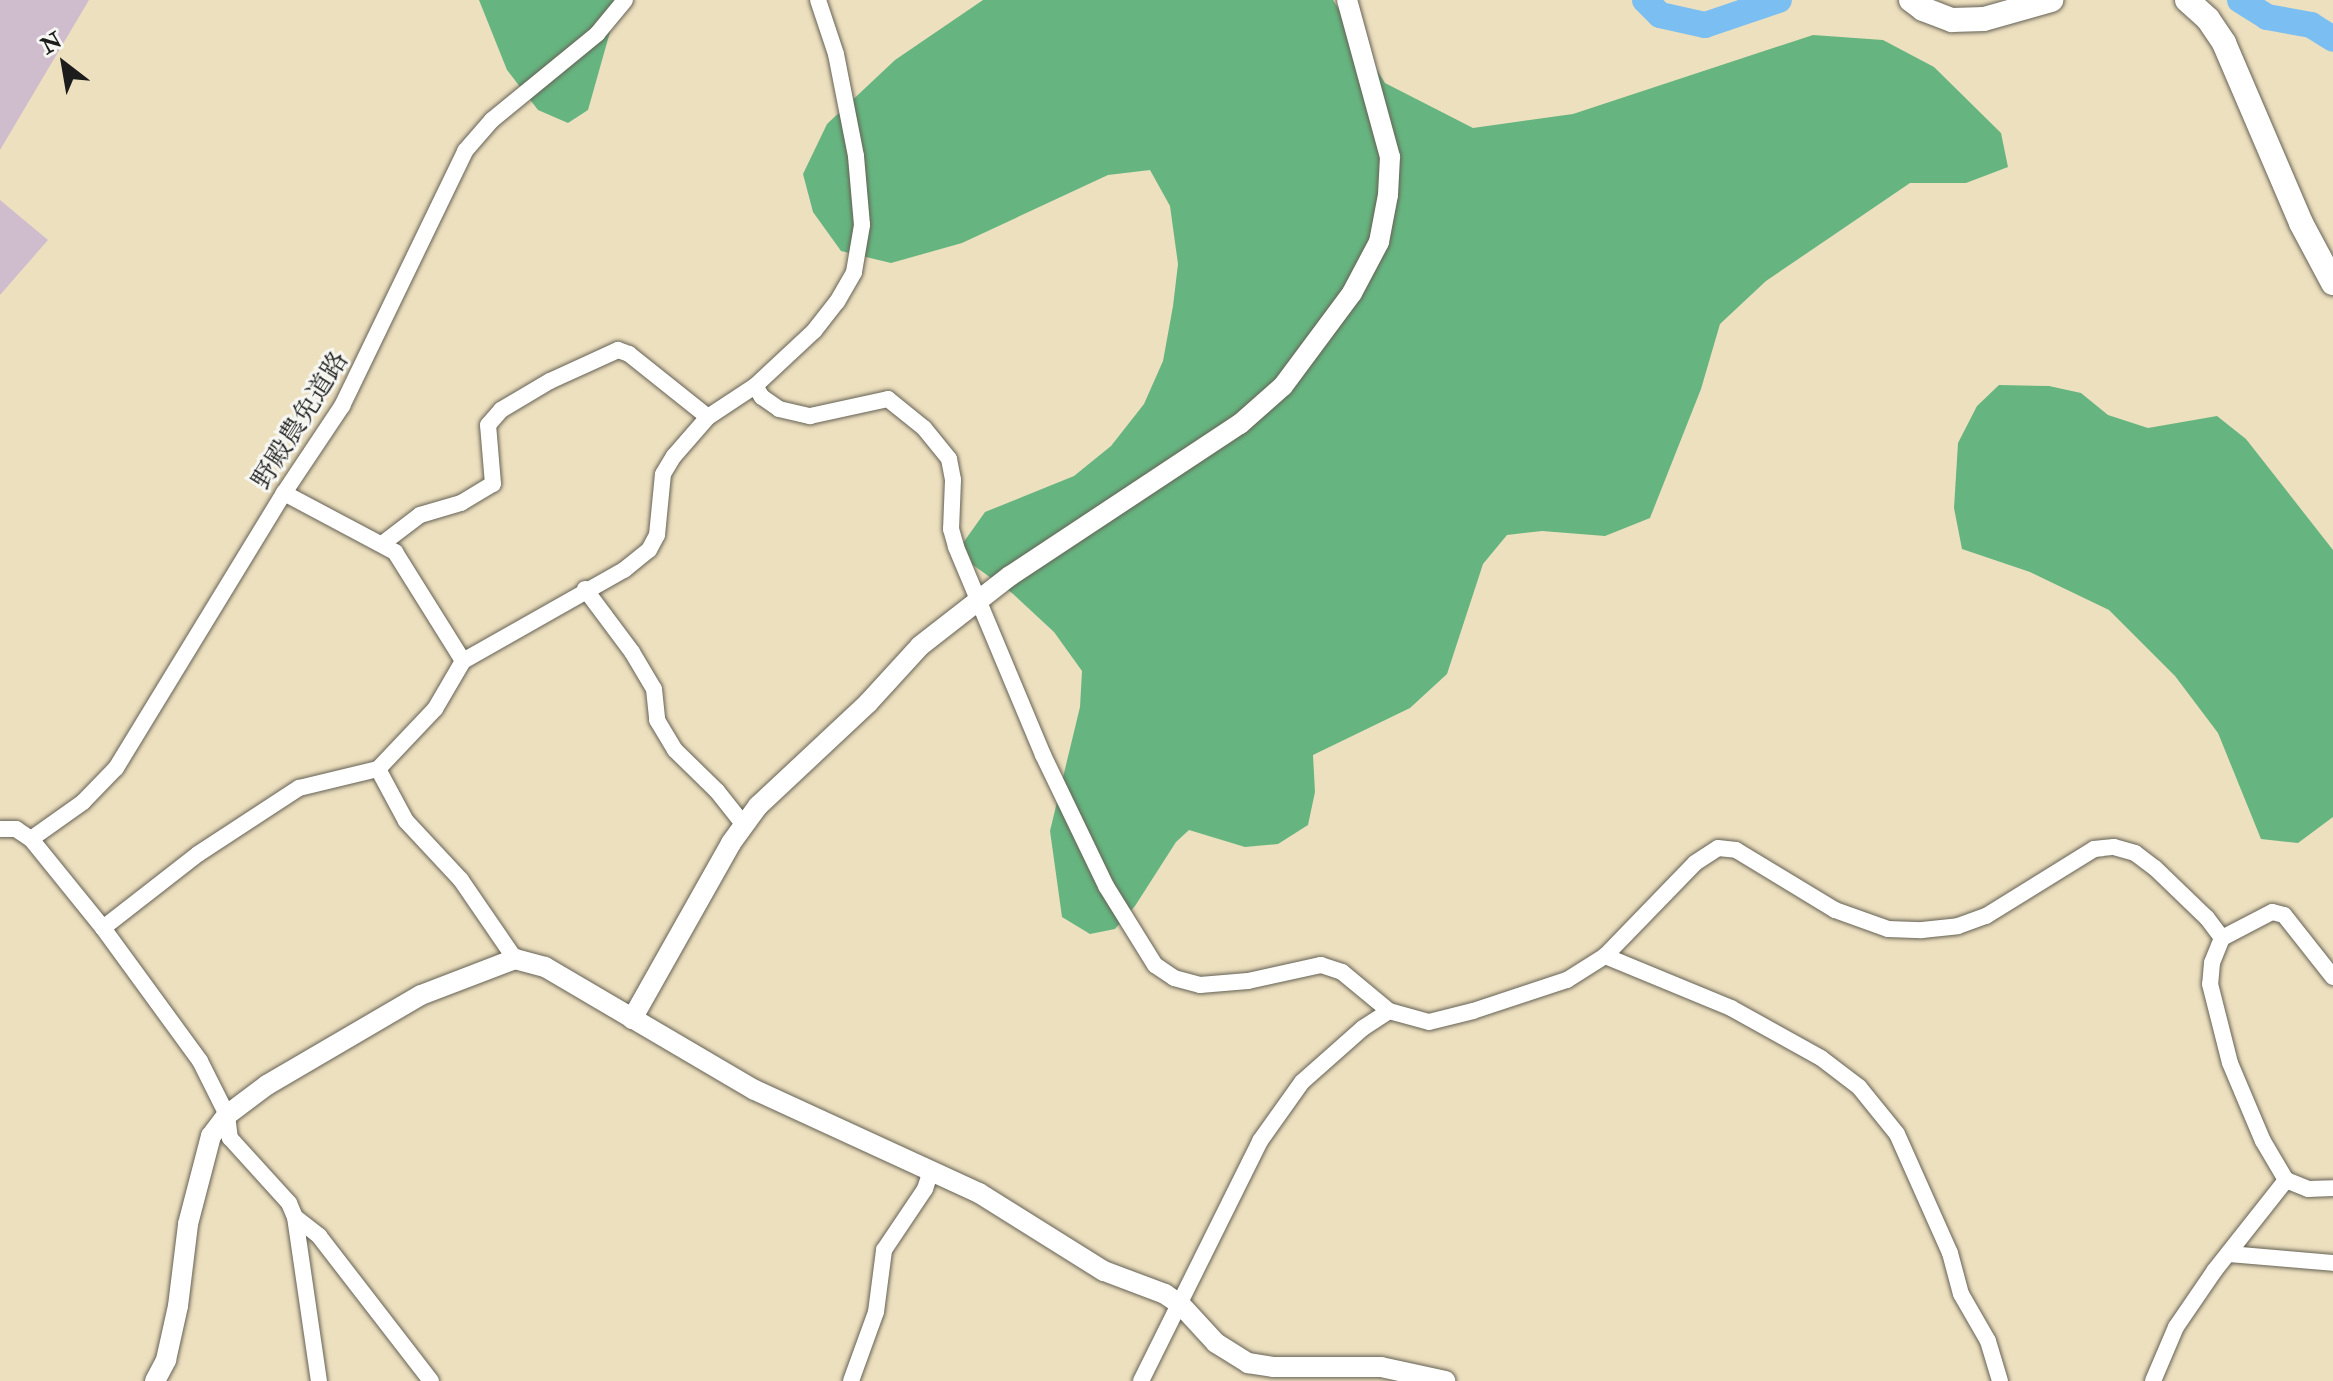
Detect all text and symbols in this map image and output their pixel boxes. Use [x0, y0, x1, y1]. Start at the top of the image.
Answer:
north arrow [24, 24, 104, 104]
text: N [36, 26, 67, 61]
street label: 野殿農免道路 [246, 347, 356, 495]

